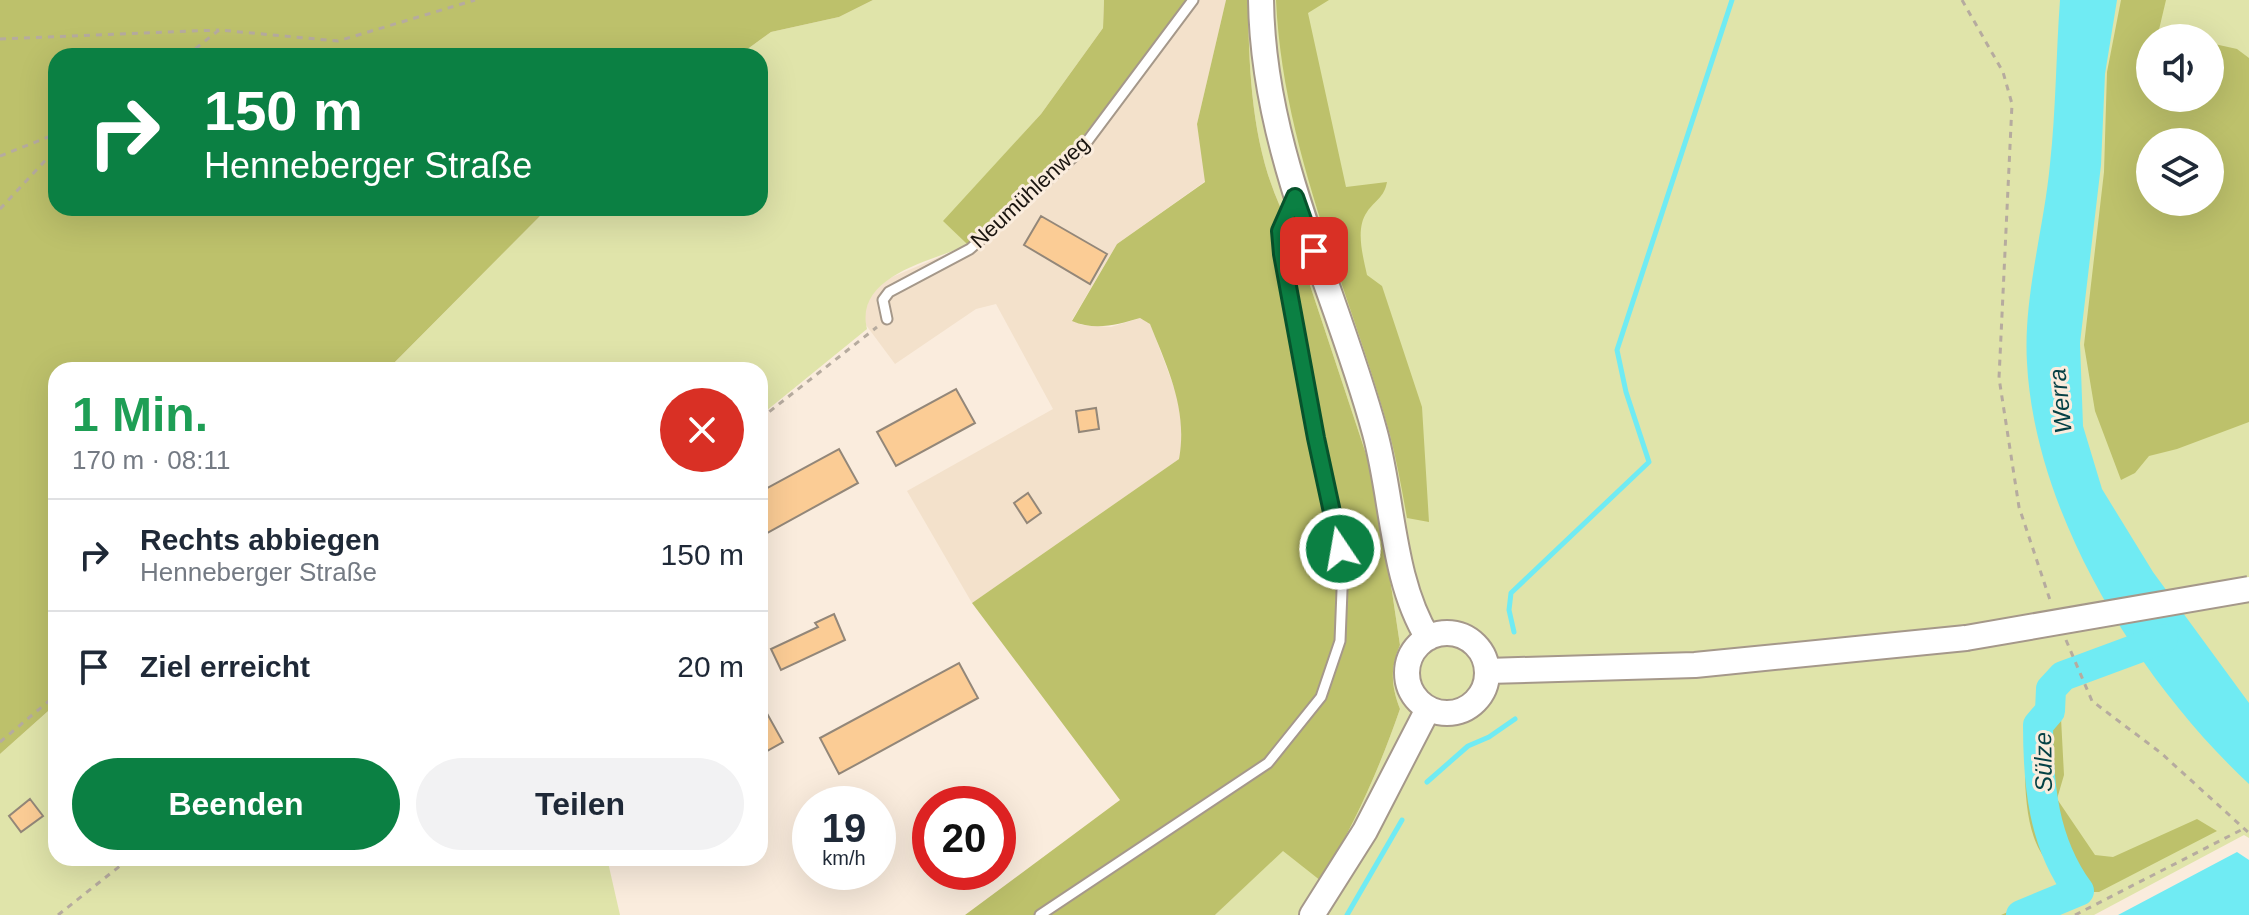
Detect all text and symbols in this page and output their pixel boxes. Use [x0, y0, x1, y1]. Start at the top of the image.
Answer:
map controls [2136, 24, 2224, 216]
button: sound [2136, 24, 2224, 112]
text: 150 m [204, 79, 363, 142]
icon: right [72, 80, 176, 184]
button: layers [2136, 128, 2224, 216]
street label: Neumühlenweg [966, 131, 1094, 253]
text: Henneberger Straße [204, 145, 532, 186]
pin [1280, 217, 1348, 285]
icon: arrive [1292, 229, 1336, 273]
water label: Werra [2043, 367, 2077, 435]
text: 1 Min. [72, 388, 208, 441]
button: close [660, 388, 744, 472]
text: 170 m · 08:11 [72, 445, 231, 475]
position arrow [1298, 507, 1382, 591]
text: Rechts abbiegen [140, 523, 380, 556]
icon: right [72, 533, 116, 577]
text: 150 m [661, 538, 744, 571]
text: Henneberger Straße [140, 557, 377, 587]
icon: arrive [72, 645, 116, 689]
text: Ziel erreicht [140, 650, 310, 683]
text: 20 m [677, 650, 744, 683]
water label: Sülze [2029, 732, 2057, 792]
button: Beenden [72, 758, 400, 850]
button: Teilen [416, 758, 744, 850]
speed limit sign: 20 [912, 786, 1016, 890]
text: 19 [822, 806, 866, 850]
text: km/h [822, 847, 866, 869]

